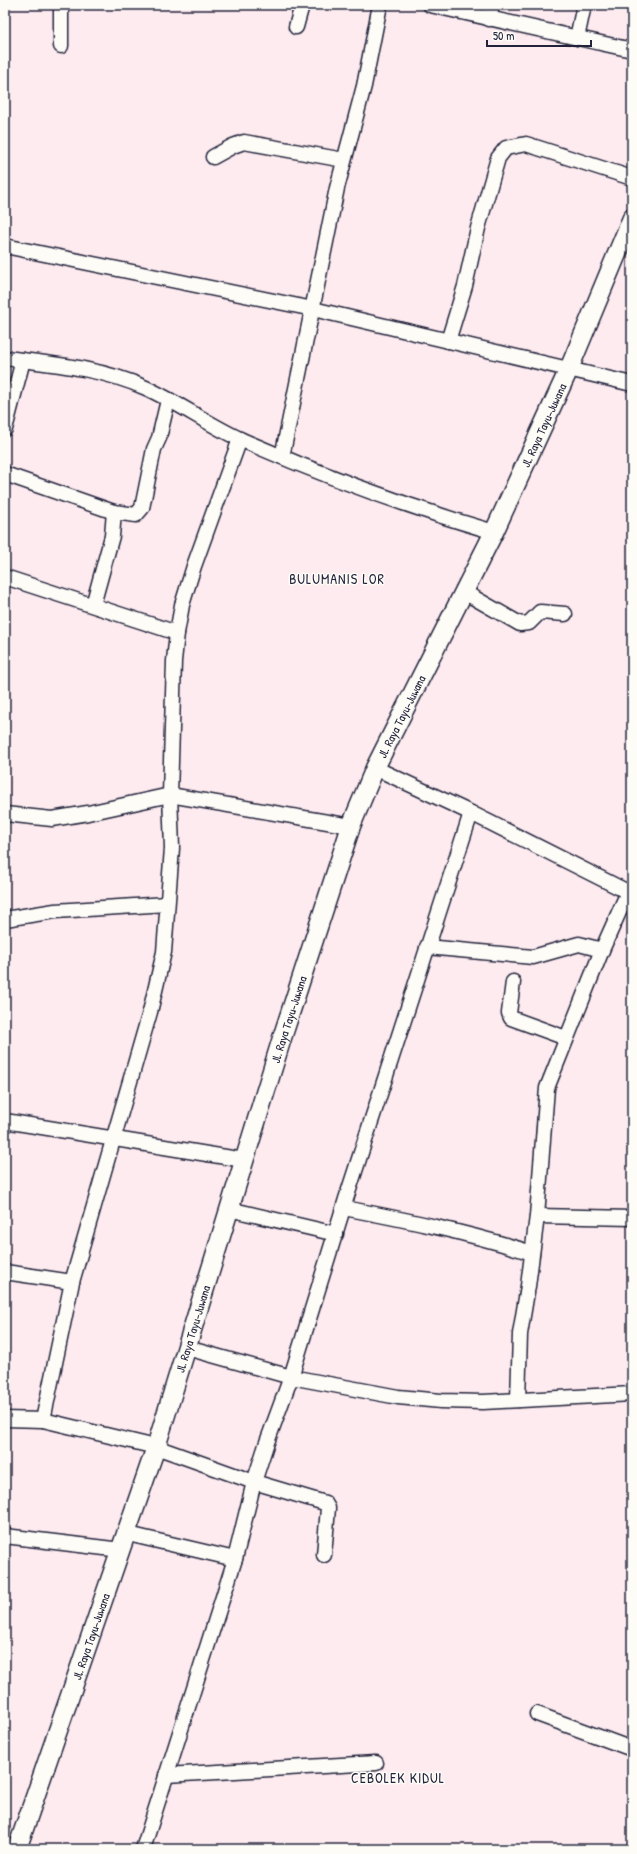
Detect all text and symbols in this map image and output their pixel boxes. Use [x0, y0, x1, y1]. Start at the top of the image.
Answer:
scale bar [487, 22, 591, 48]
text: 50 m [493, 27, 514, 44]
street label: Jl. Raya Tayu-Juwana [517, 380, 570, 470]
district label: BULUMANIS LOR [289, 569, 385, 588]
street label: Jl. Raya Tayu-Juwana [373, 672, 429, 760]
street label: Jl. Raya Tayu-Juwana [266, 973, 310, 1065]
street label: Jl. Raya Tayu-Juwana [171, 1283, 214, 1375]
street label: Jl. Raya Tayu-Juwana [68, 1591, 113, 1682]
district label: CEBOLEK KIDUL [351, 1768, 445, 1787]

